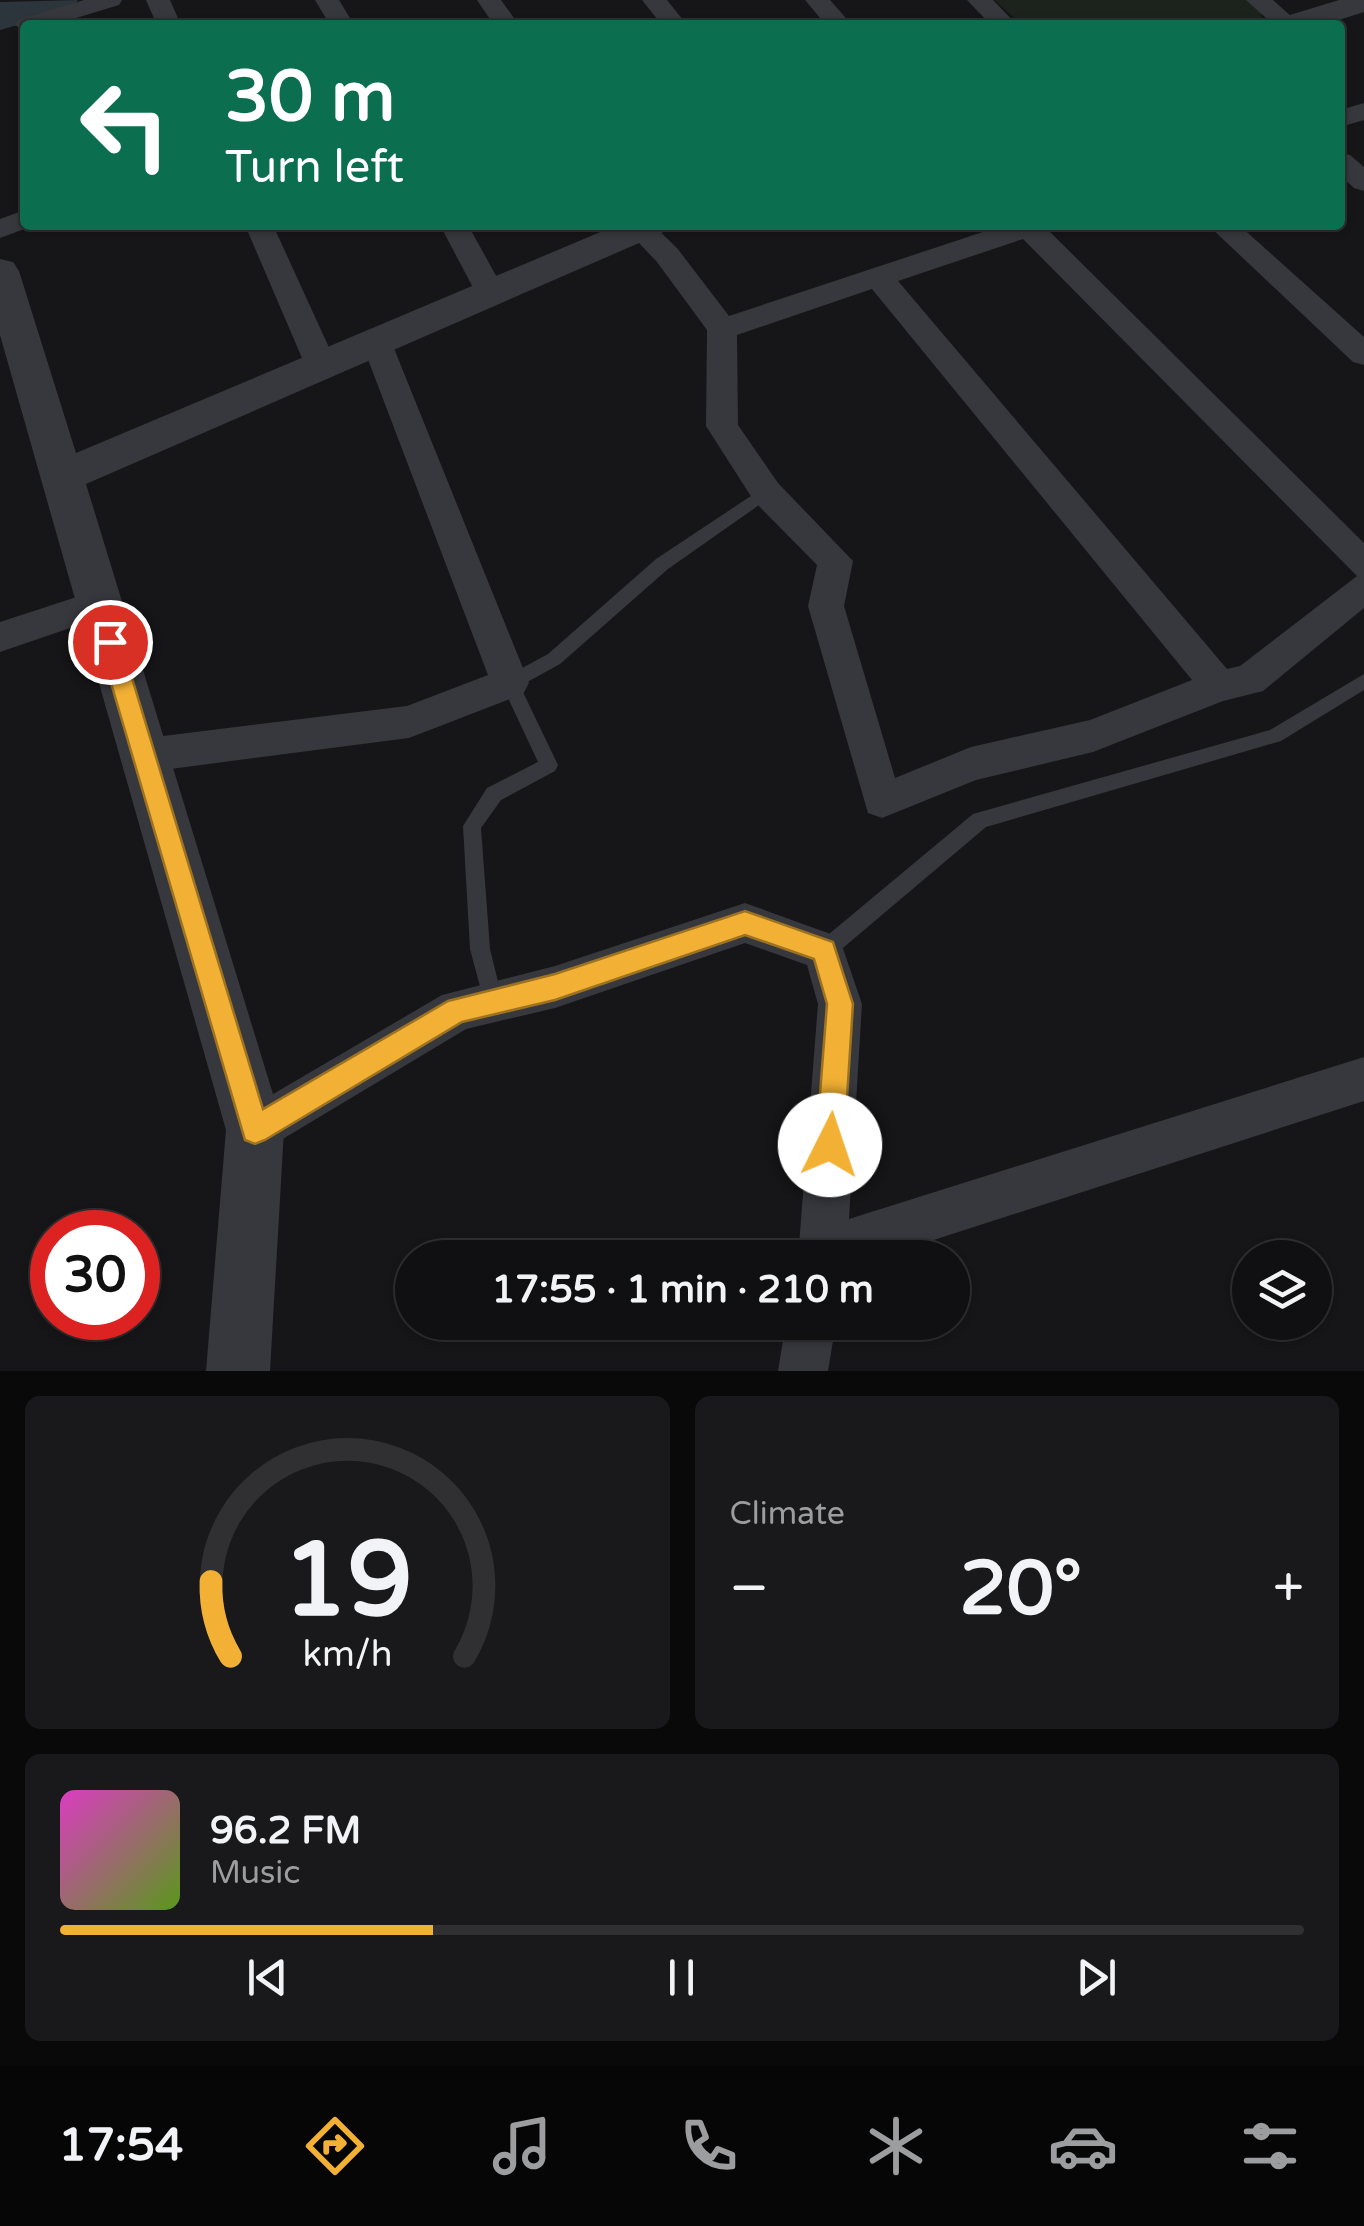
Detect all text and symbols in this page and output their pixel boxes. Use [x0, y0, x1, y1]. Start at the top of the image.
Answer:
text: 30 m [225, 56, 395, 140]
icon: left [60, 60, 190, 190]
text: Turn left [225, 141, 404, 195]
pin [68, 600, 153, 685]
icon: arrive [83, 615, 138, 670]
position arrow [778, 1093, 882, 1197]
speed limit sign: 30 [30, 1210, 160, 1340]
map controls [1232, 1240, 1332, 1340]
button: layers [1232, 1240, 1332, 1340]
text: 17:55 · 1 min · 210 m [491, 1267, 874, 1313]
text: Climate [730, 1495, 845, 1533]
text: 19 [282, 1519, 413, 1644]
text: 20° [960, 1544, 1082, 1634]
text: − [730, 1556, 769, 1622]
text: + [1273, 1556, 1304, 1622]
text: km/h [302, 1633, 392, 1676]
text: 96.2 FM [210, 1808, 361, 1854]
text: Music [210, 1854, 300, 1892]
icon: previous [240, 1950, 295, 2005]
icon: pause [654, 1950, 709, 2005]
icon: next [1069, 1950, 1124, 2005]
icon: directions [300, 2111, 370, 2181]
icon: music [487, 2111, 557, 2181]
icon: phone [674, 2111, 744, 2181]
icon: climate [861, 2111, 931, 2181]
icon: car [1048, 2111, 1118, 2181]
icon: filters [1235, 2111, 1305, 2181]
text: 17:54 [59, 2119, 183, 2173]

